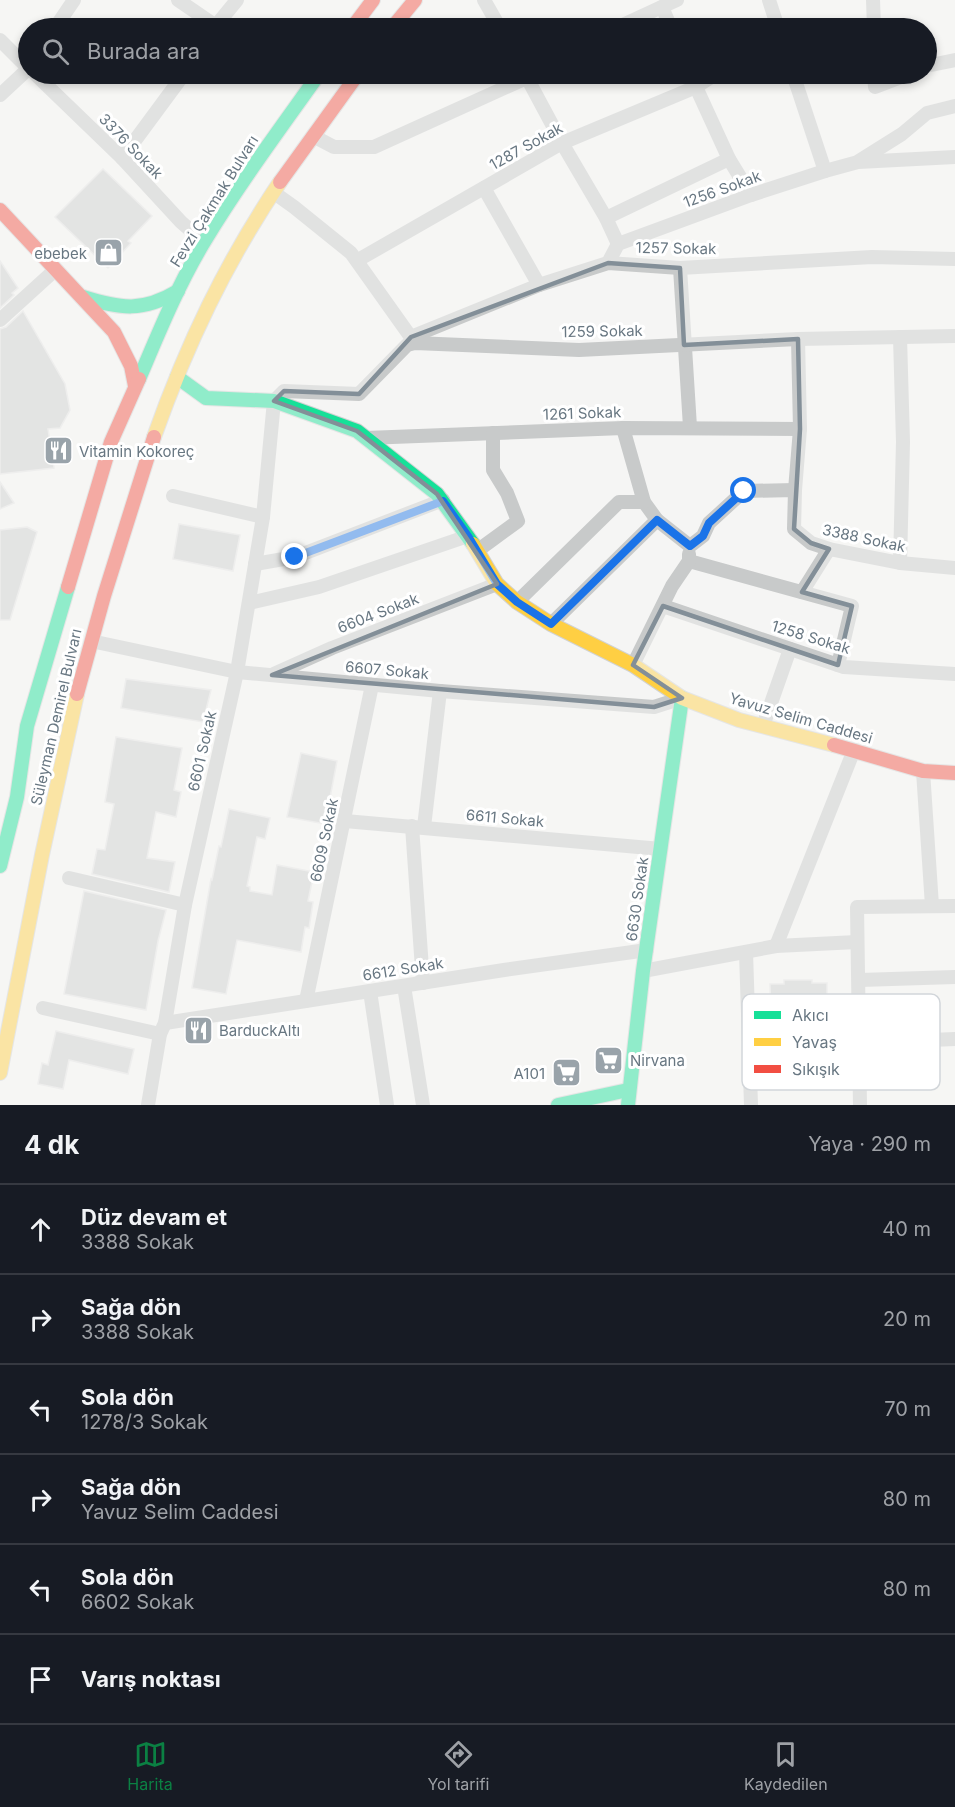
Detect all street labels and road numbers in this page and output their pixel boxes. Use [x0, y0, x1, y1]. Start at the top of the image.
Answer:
street label: 3376 Sokak [95, 109, 167, 183]
street label: 1287 Sokak [486, 118, 567, 174]
street label: Fevzi Çakmak Bulvarı [166, 132, 262, 270]
street label: 1256 Sokak [681, 166, 764, 212]
street label: 1257 Sokak [636, 238, 717, 258]
street label: 1259 Sokak [561, 321, 644, 341]
street label: 1261 Sokak [542, 402, 622, 424]
street label: 3388 Sokak [821, 520, 908, 556]
street label: 6604 Sokak [335, 589, 422, 637]
street label: 1258 Sokak [769, 616, 853, 658]
street label: Süleyman Demirel Bulvarı [26, 627, 86, 807]
street label: 6607 Sokak [344, 657, 430, 683]
street label: Yavuz Selim Caddesi [727, 688, 875, 748]
street label: 6601 Sokak [184, 708, 221, 793]
street label: 6609 Sokak [306, 796, 342, 884]
street label: 6611 Sokak [465, 805, 546, 831]
street label: 6630 Sokak [622, 855, 652, 942]
street label: 6612 Sokak [361, 953, 446, 985]

